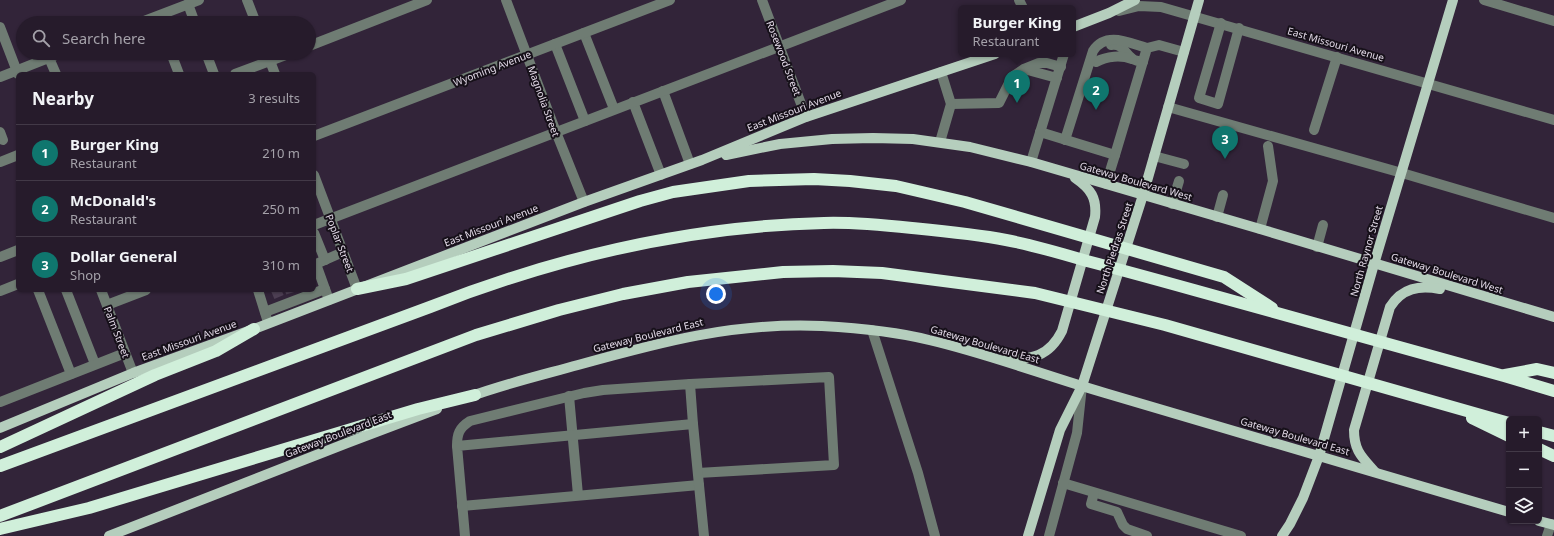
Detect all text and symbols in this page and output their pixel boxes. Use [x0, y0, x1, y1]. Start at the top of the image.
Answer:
popup [958, 5, 1076, 57]
text: Burger King [973, 12, 1062, 32]
search box [16, 16, 316, 60]
street label: Rosewood Street [763, 19, 805, 98]
street label: East Missouri Avenue [1286, 23, 1386, 65]
icon: search [30, 27, 52, 49]
text: Search here [62, 28, 145, 48]
text: Restaurant [973, 32, 1039, 50]
street label: Wyoming Avenue [451, 47, 533, 89]
street label: Magnolia Street [525, 64, 563, 139]
pin: 1 [1004, 70, 1030, 103]
pin: 2 [1083, 77, 1109, 110]
street label: East Missouri Avenue [745, 85, 844, 134]
text: Nearby [32, 87, 94, 110]
text: 3 results [248, 89, 300, 107]
pin: 3 [1212, 126, 1238, 159]
text: Burger King [70, 134, 159, 154]
text: 1 [41, 144, 49, 162]
text: 210 m [262, 144, 300, 162]
text: Restaurant [70, 154, 137, 172]
street label: Gateway Boulevard West [1078, 158, 1194, 204]
text: McDonald's [70, 190, 156, 210]
text: 2 [41, 200, 49, 218]
text: 250 m [262, 200, 300, 218]
street label: East Missouri Avenue [442, 200, 541, 249]
street label: North Piedras Street [1093, 200, 1136, 296]
street label: North Raynor Street [1346, 204, 1386, 298]
text: Restaurant [70, 210, 137, 228]
street label: Poplar Street [323, 212, 358, 274]
text: Dollar General [70, 246, 177, 266]
street label: Gateway Boulevard West [1389, 249, 1505, 297]
text: 3 [41, 256, 49, 274]
text: 310 m [262, 256, 300, 274]
text: Shop [70, 266, 101, 284]
your location [706, 284, 726, 304]
street label: Palm Street [101, 304, 133, 360]
street label: Gateway Boulevard East [592, 314, 705, 355]
street label: East Missouri Avenue [140, 316, 239, 364]
street label: Gateway Boulevard East [929, 322, 1042, 366]
street label: Gateway Boulevard East [283, 407, 394, 461]
street label: Gateway Boulevard East [1239, 414, 1352, 458]
map controls [1506, 416, 1542, 524]
button: + [1506, 416, 1542, 452]
button: − [1506, 452, 1542, 488]
button: layers [1506, 488, 1542, 524]

